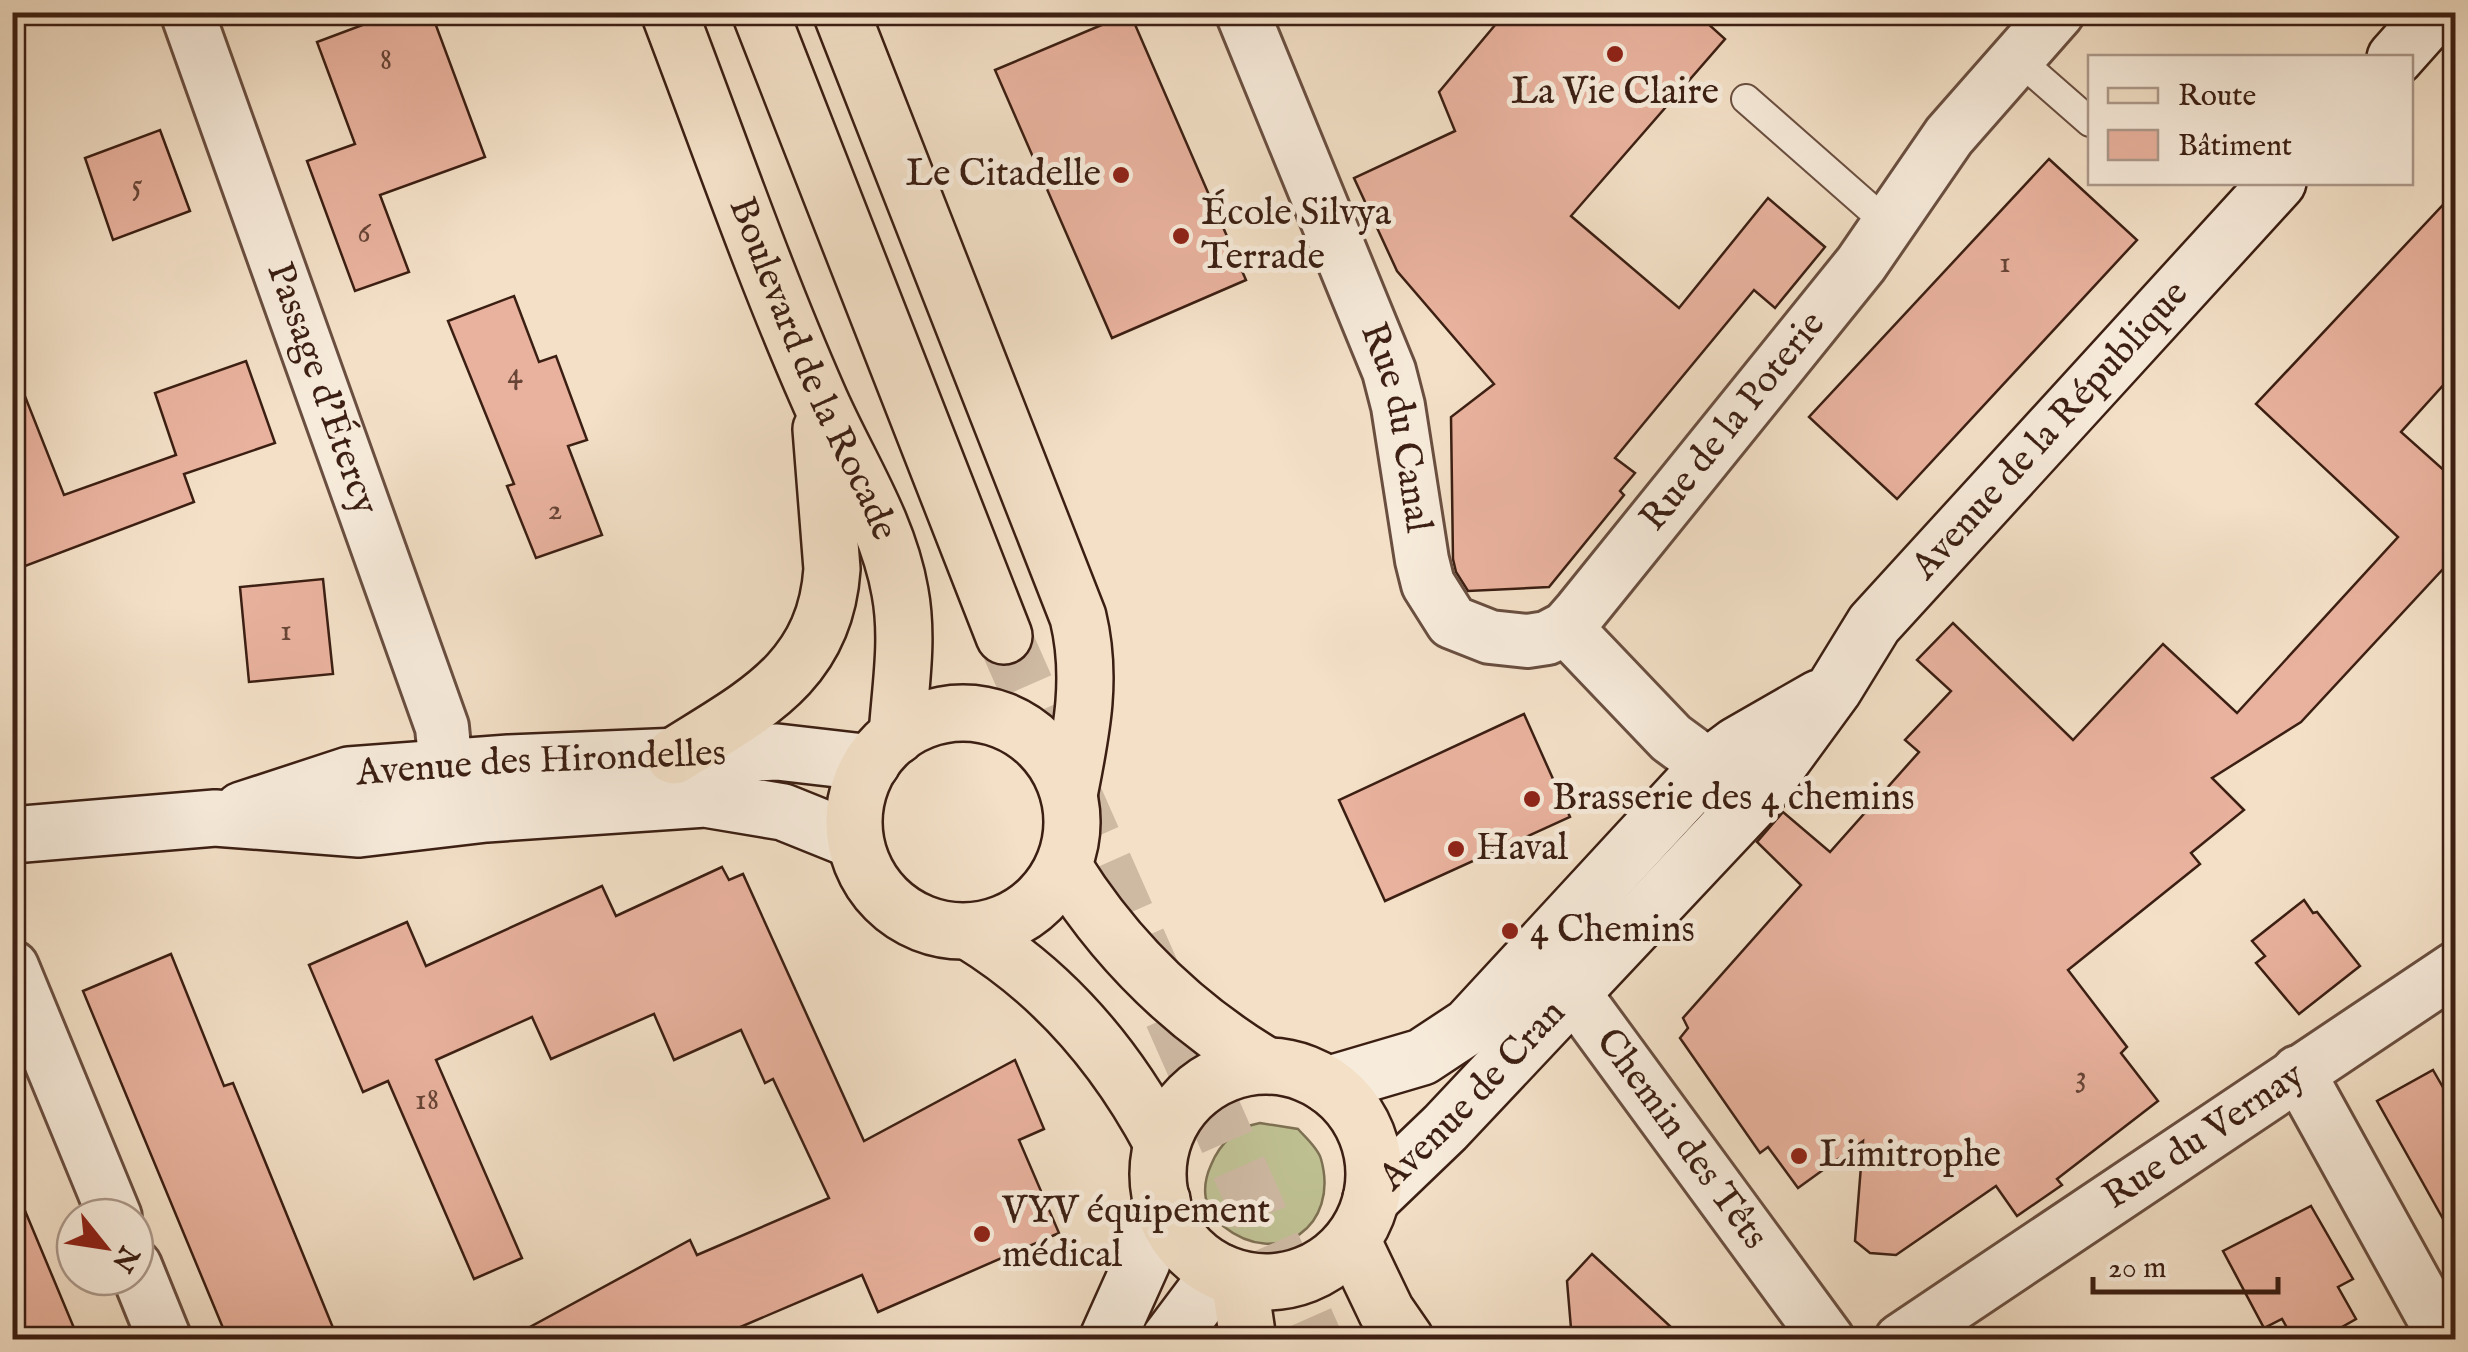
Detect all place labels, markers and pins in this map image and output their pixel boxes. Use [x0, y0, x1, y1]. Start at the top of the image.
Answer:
marker: La Vie Claire [1604, 43, 1626, 65]
place label: La Vie Claire [1511, 69, 1719, 117]
place label: Le Citadelle [906, 151, 1101, 199]
marker: Le Citadelle [1110, 164, 1132, 186]
place label: École Silvya Terrade [1201, 189, 1392, 282]
marker: École Silvya Terrade [1170, 225, 1192, 247]
place label: Brasserie des 4 chemins [1552, 775, 1915, 823]
marker: Brasserie des 4 chemins [1521, 788, 1543, 810]
place label: Haval [1476, 825, 1569, 873]
marker: Haval [1445, 838, 1467, 860]
place label: 4 Chemins [1530, 907, 1695, 955]
marker: 4 Chemins [1499, 920, 1521, 942]
place label: Limitrophe [1819, 1132, 2001, 1180]
marker: Limitrophe [1788, 1145, 1810, 1167]
place label: VYV équipement médical [1001, 1188, 1270, 1280]
marker: VYV équipement médical [971, 1223, 993, 1245]

